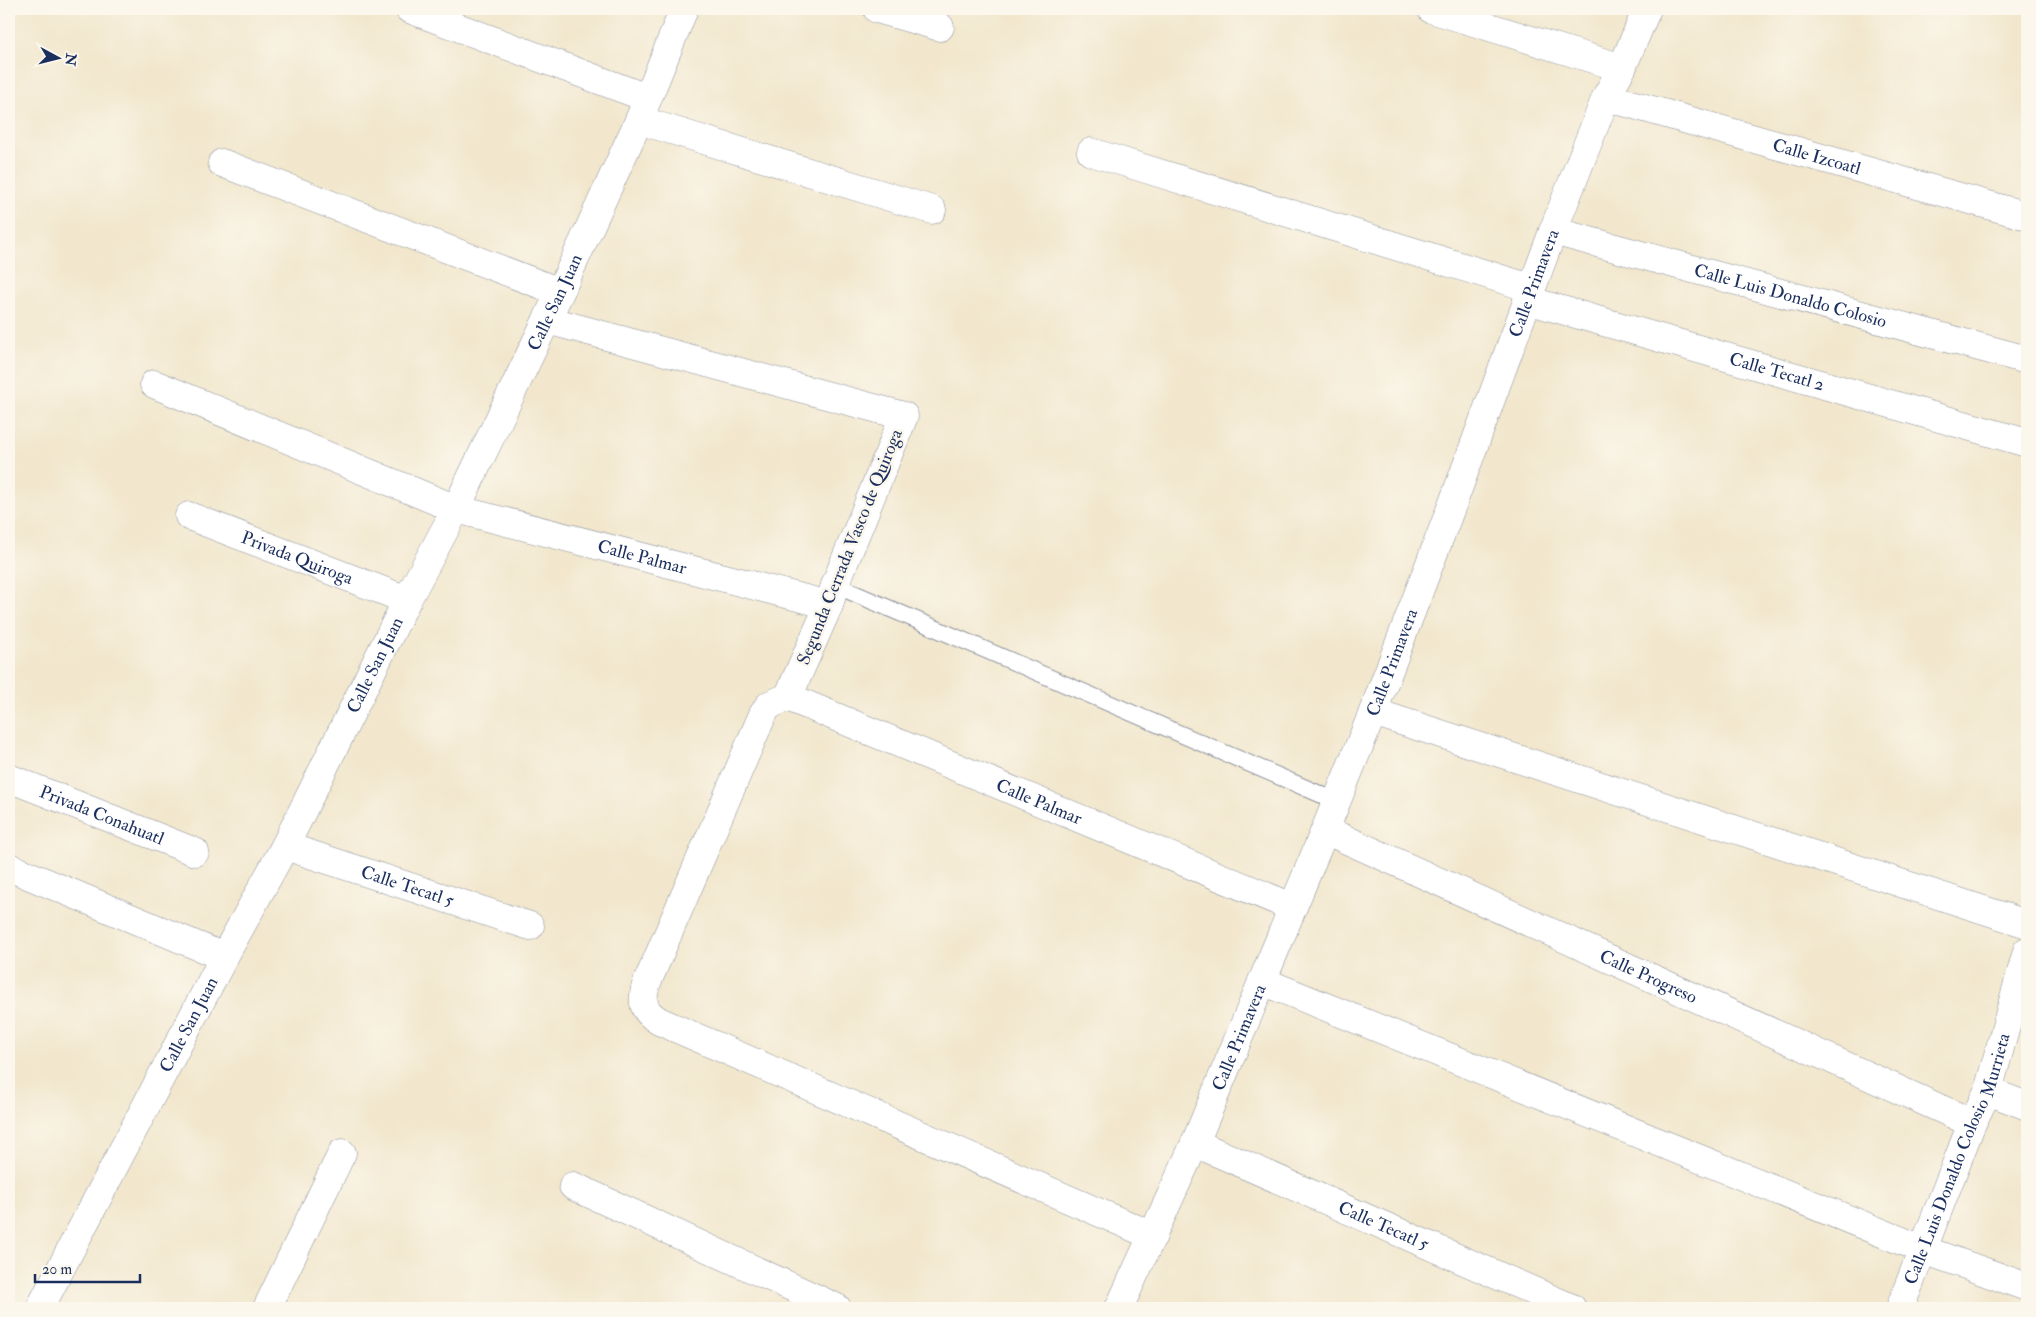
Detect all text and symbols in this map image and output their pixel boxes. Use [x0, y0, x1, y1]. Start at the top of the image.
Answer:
north arrow [32, 32, 82, 82]
text: N [61, 51, 80, 67]
street label: Calle Izcoatl [1770, 133, 1864, 180]
street label: Calle Primavera [1503, 225, 1564, 340]
street label: Calle San Juan [522, 250, 587, 354]
street label: Calle Luis Donaldo Colosio [1692, 258, 1890, 333]
street label: Calle Tecatl 2 [1727, 347, 1827, 396]
street label: Segunda Cerrada Vasco de Quiroga [792, 425, 908, 668]
street label: Privada Quiroga [238, 526, 357, 590]
street label: Calle Palmar [595, 534, 689, 579]
street label: Calle Primavera [1361, 605, 1423, 719]
street label: Calle San Juan [341, 613, 408, 717]
street label: Calle Palmar [993, 773, 1086, 830]
street label: Privada Conahuatl [36, 780, 168, 850]
street label: Calle Tecatl 5 [358, 860, 457, 912]
street label: Calle Progreso [1596, 944, 1701, 1009]
street label: Calle San Juan [154, 973, 223, 1076]
street label: Calle Primavera [1207, 980, 1271, 1094]
street label: Calle Luis Donaldo Colosio Murrieta [1899, 1030, 2015, 1288]
street label: Calle Tecatl 5 [1335, 1196, 1433, 1256]
scale bar [35, 1252, 140, 1284]
text: 20 m [42, 1260, 72, 1279]

